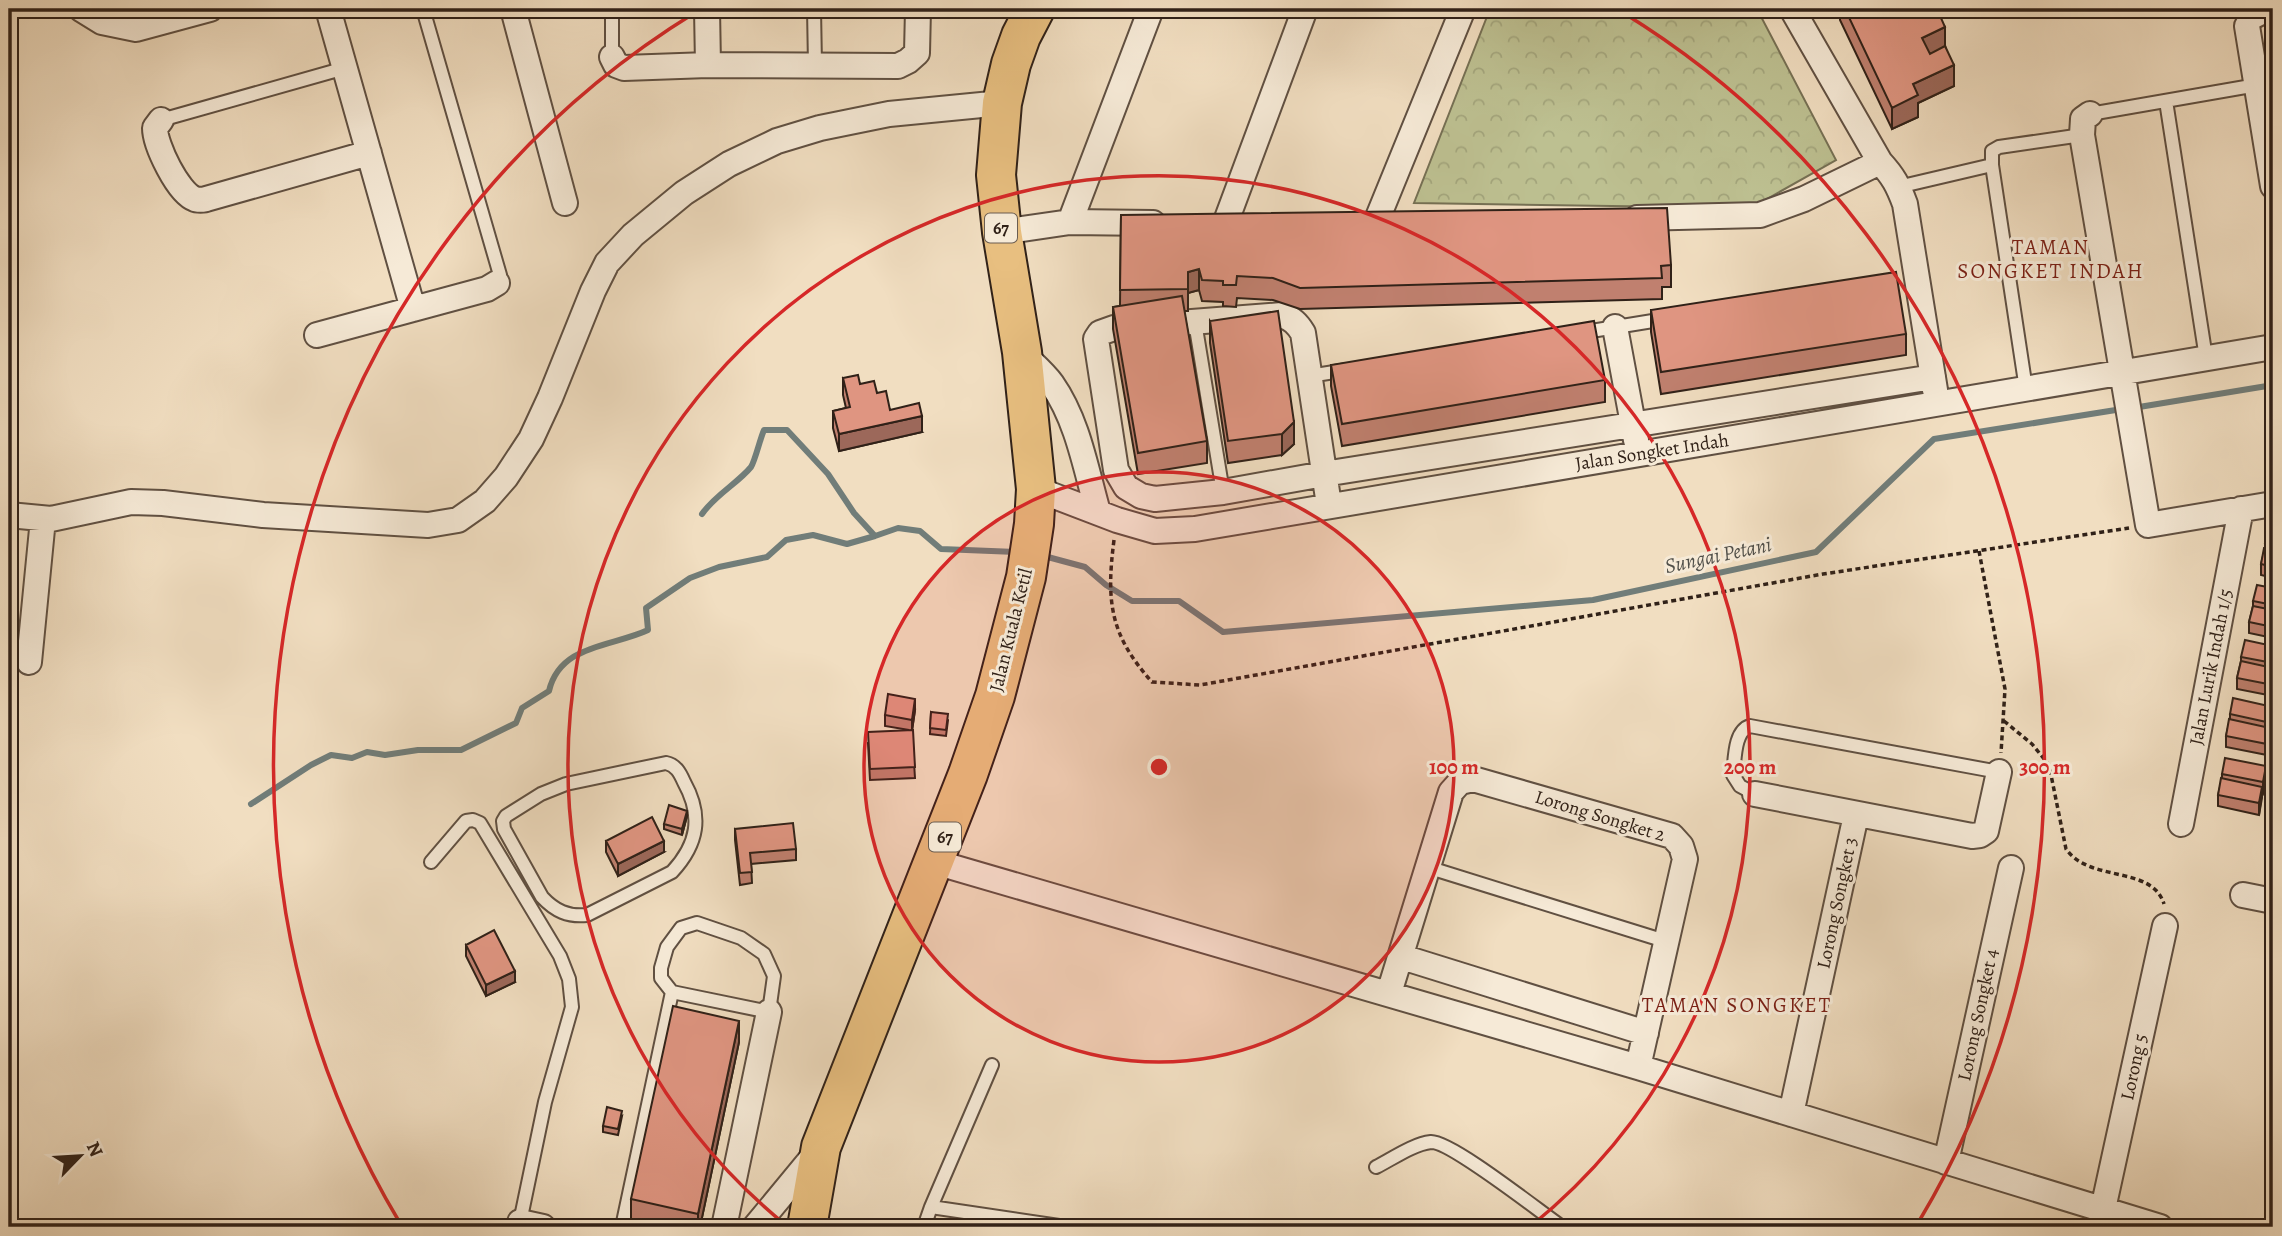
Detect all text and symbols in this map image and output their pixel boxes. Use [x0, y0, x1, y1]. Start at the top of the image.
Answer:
road number: 67 [985, 213, 1017, 242]
district label: TAMAN SONGKET INDAH [1957, 233, 2145, 285]
street label: Jalan Songket Indah [1573, 427, 1731, 477]
water label: Sungai Petani [1662, 530, 1774, 580]
street label: Jalan Kuala Ketil [983, 565, 1039, 694]
street label: Jalan Lurik Indah 1/5 [2183, 587, 2239, 747]
text: 100 m [1429, 753, 1479, 781]
text: 200 m [1724, 753, 1777, 781]
text: 300 m [2019, 753, 2071, 781]
centre of rings [1147, 755, 1171, 779]
street label: Lorong Songket 2 [1532, 784, 1668, 848]
road number: 67 [929, 822, 961, 852]
street label: Lorong Songket 3 [1810, 835, 1864, 971]
street label: Lorong Songket 4 [1951, 946, 2005, 1084]
district label: TAMAN SONGKET [1642, 991, 1832, 1019]
street label: Lorong 5 [2114, 1031, 2154, 1103]
north arrow [46, 1120, 116, 1190]
text: N [80, 1137, 109, 1161]

